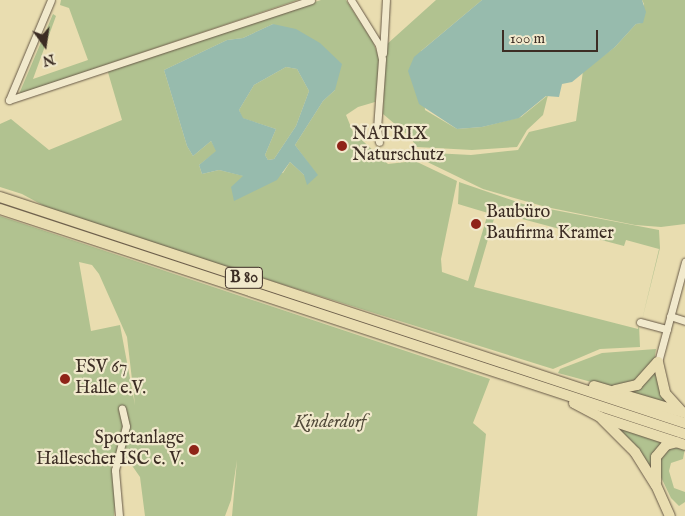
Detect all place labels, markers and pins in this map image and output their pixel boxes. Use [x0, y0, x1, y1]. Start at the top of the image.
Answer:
place label: NATRIX Naturschutz [352, 125, 444, 168]
marker: NATRIX Naturschutz [336, 140, 348, 152]
place label: Baubüro Baufirma Kramer [486, 203, 614, 245]
marker: Baubüro Baufirma Kramer [470, 218, 482, 230]
place label: FSV 67 Halle e.V. [75, 358, 146, 400]
marker: FSV 67 Halle e.V. [59, 373, 71, 385]
place label: Sportanlage Hallescher ISC e. V. [36, 429, 184, 472]
marker: Sportanlage Hallescher ISC e. V. [188, 444, 200, 456]

